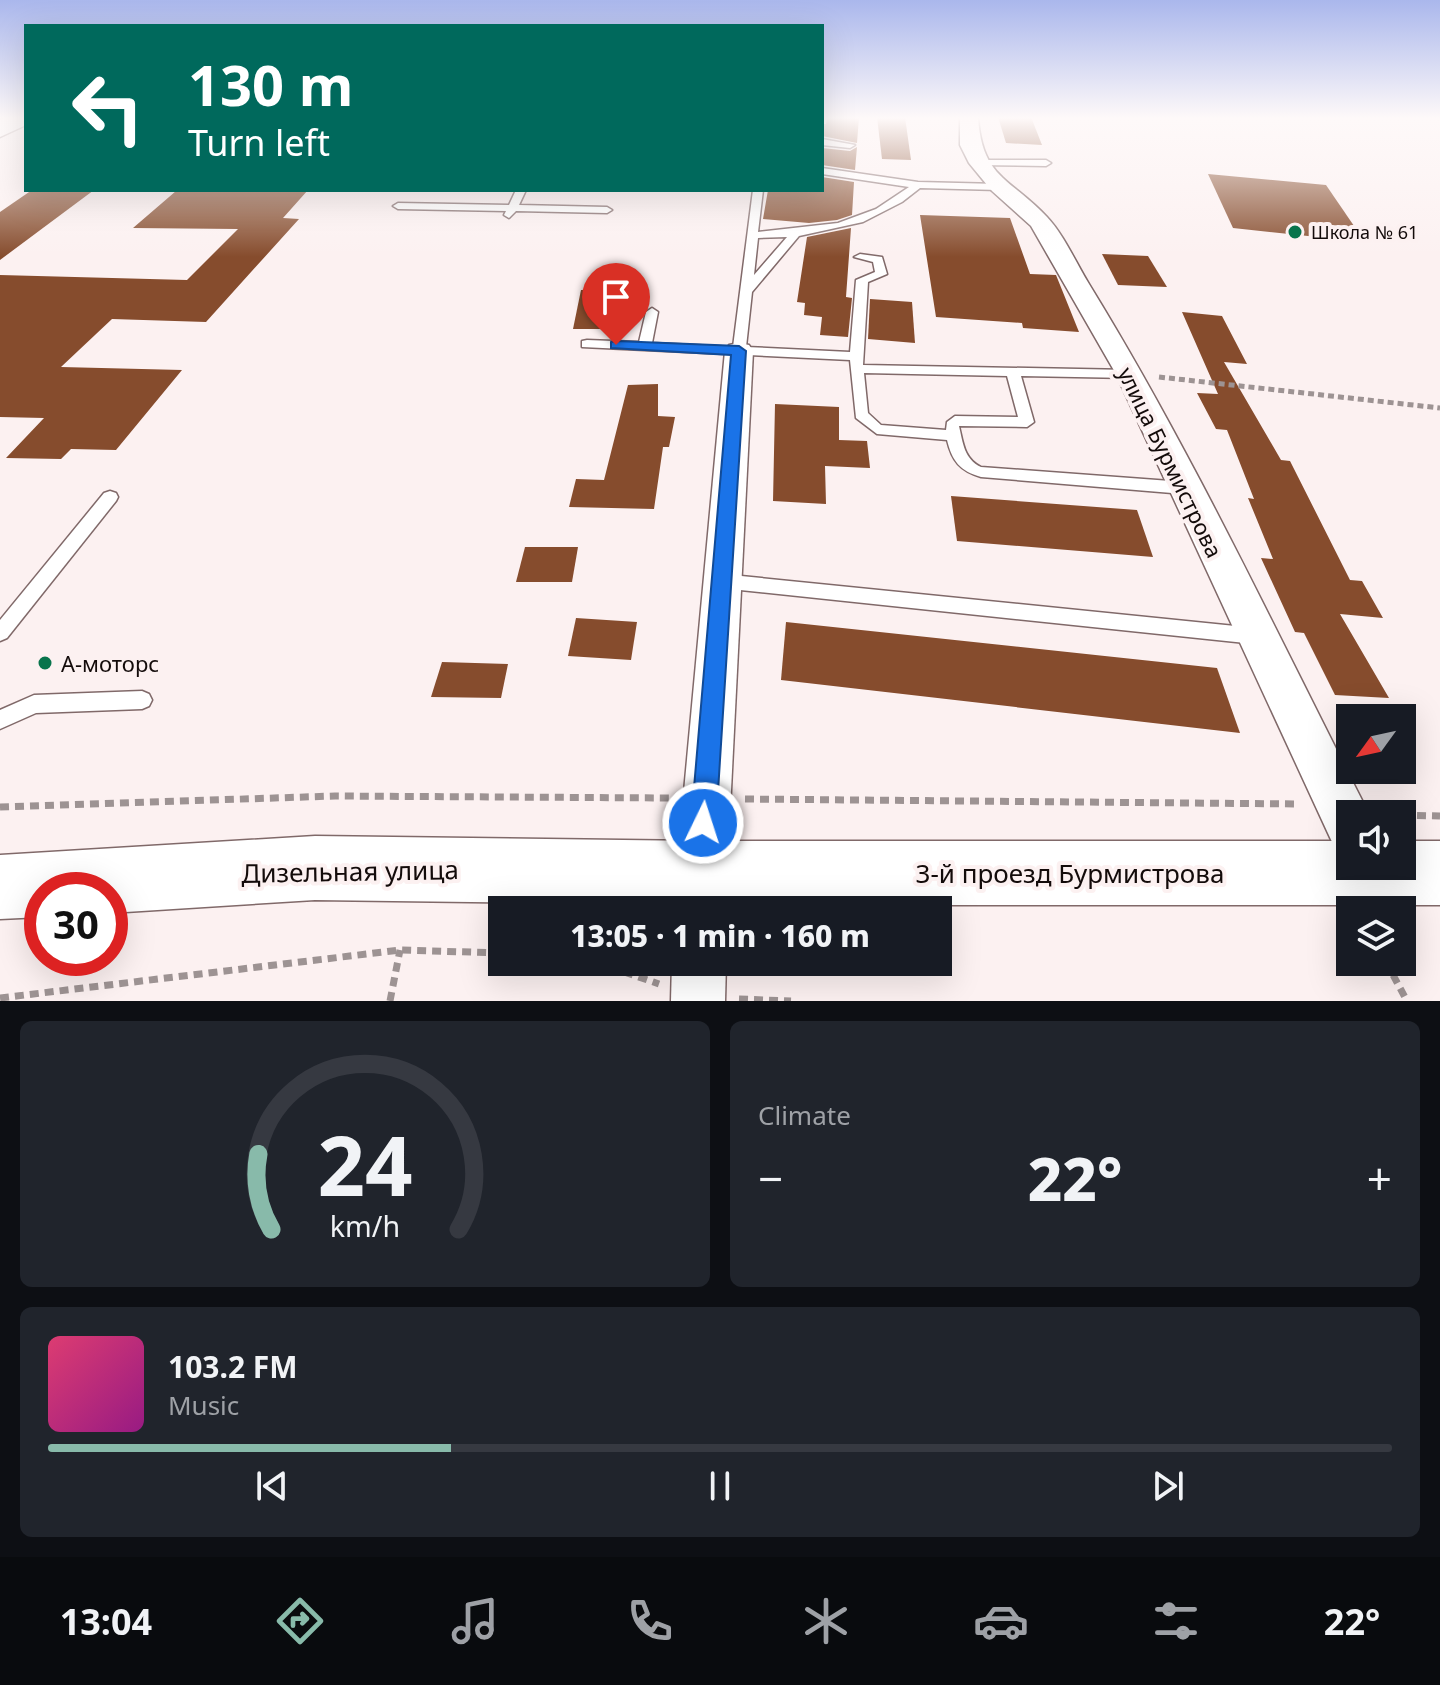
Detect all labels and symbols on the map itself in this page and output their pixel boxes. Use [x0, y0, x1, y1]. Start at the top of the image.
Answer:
place label: Школа № 61 [1311, 220, 1418, 244]
marker: Школа № 61 [1286, 223, 1304, 241]
pin [582, 263, 650, 345]
street label: улица Бурмистрова [1112, 362, 1230, 562]
place label: А-моторс [61, 648, 159, 678]
marker: А-моторс [36, 654, 54, 672]
north arrow [1336, 704, 1416, 784]
position arrow [661, 781, 745, 865]
street label: Дизельная улица [241, 851, 459, 891]
street label: 3-й проезд Бурмистрова [916, 855, 1224, 891]
speed limit sign: 30 [24, 872, 128, 976]

